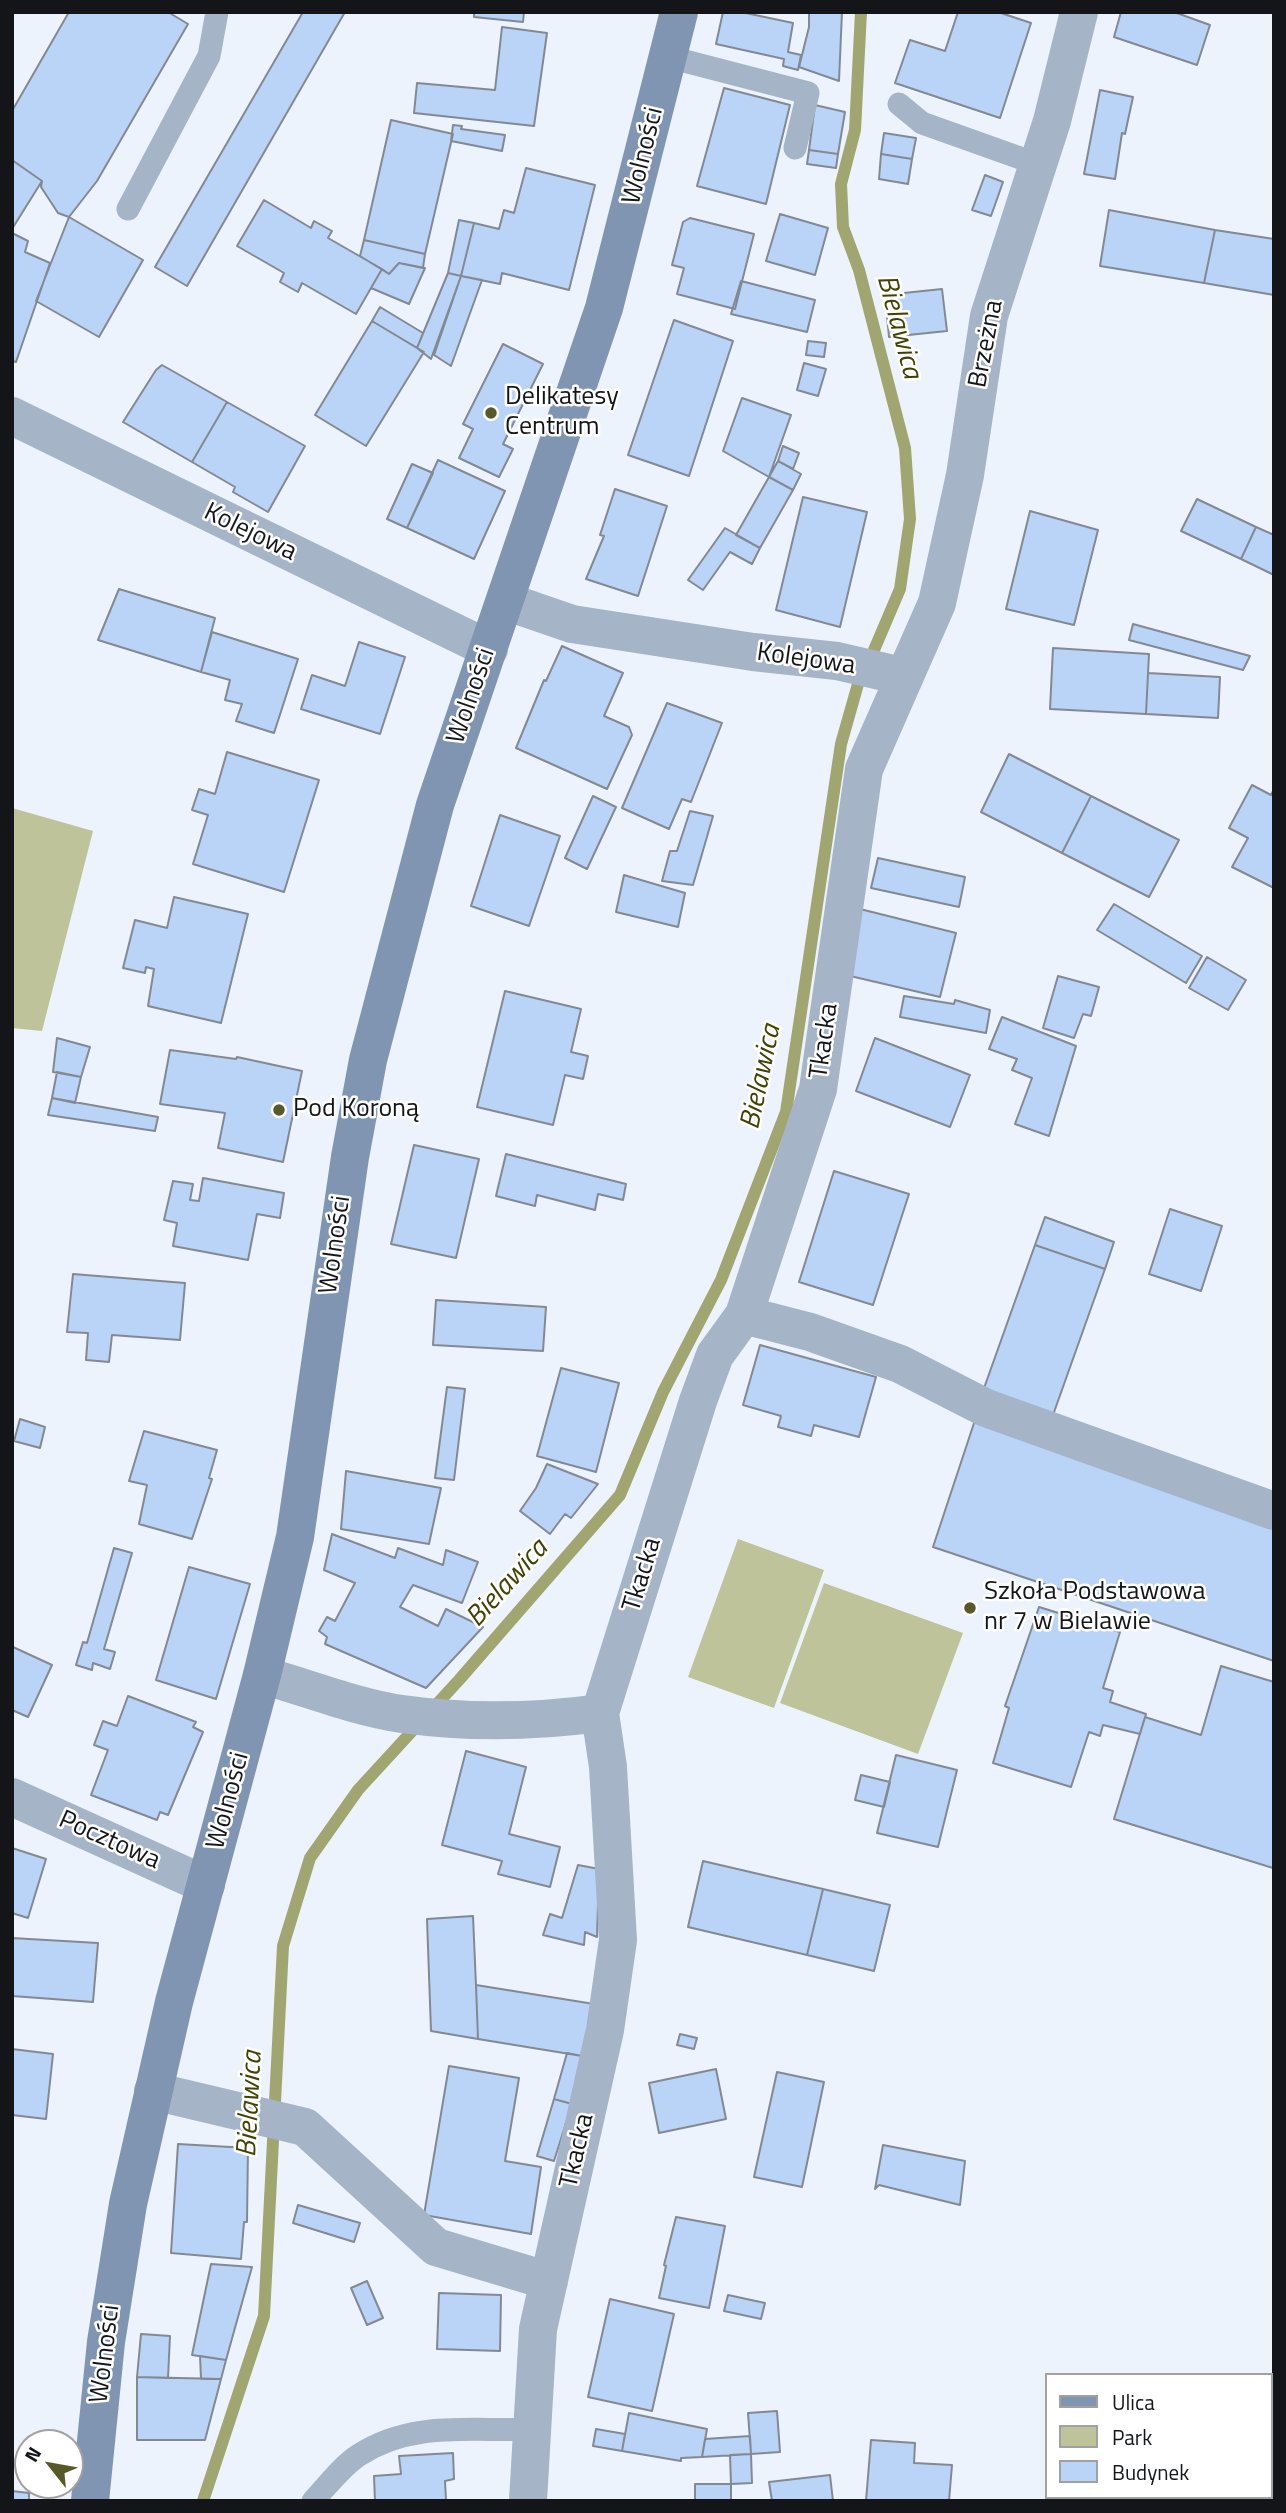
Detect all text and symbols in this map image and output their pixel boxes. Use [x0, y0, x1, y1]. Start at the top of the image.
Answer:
street label: Wolności [617, 104, 671, 208]
water label: Bielawica [868, 271, 928, 383]
street label: Brzeżna [963, 297, 1011, 391]
place label: Delikatesy Centrum [505, 382, 619, 444]
marker: Delikatesy Centrum [483, 405, 499, 421]
street label: Kolejowa [199, 497, 301, 569]
street label: Kolejowa [755, 638, 857, 682]
street label: Wolności [441, 644, 503, 748]
street label: Tkacka [804, 1001, 846, 1081]
water label: Bielawica [735, 1022, 789, 1132]
place label: Pod Koroną [293, 1094, 419, 1126]
marker: Pod Koroną [271, 1102, 287, 1118]
street label: Wolności [314, 1194, 358, 1296]
water label: Bielawica [460, 1533, 556, 1635]
street label: Tkacka [617, 1534, 669, 1616]
place label: Szkoła Podstawowa nr 7 w Bielawie [984, 1577, 1206, 1638]
marker: Szkoła Podstawowa nr 7 w Bielawie [962, 1600, 978, 1616]
street label: Wolności [201, 1749, 257, 1853]
street label: Pocztowa [53, 1805, 165, 1877]
water label: Bielawica [231, 2050, 271, 2158]
street label: Tkacka [554, 2111, 602, 2191]
street label: Wolności [84, 2303, 128, 2405]
legend [1044, 2373, 1272, 2499]
text: Ulica [1112, 2386, 1155, 2418]
text: Park [1112, 2421, 1152, 2453]
north arrow [14, 2429, 84, 2499]
text: N [16, 2441, 48, 2467]
text: Budynek [1112, 2456, 1189, 2488]

